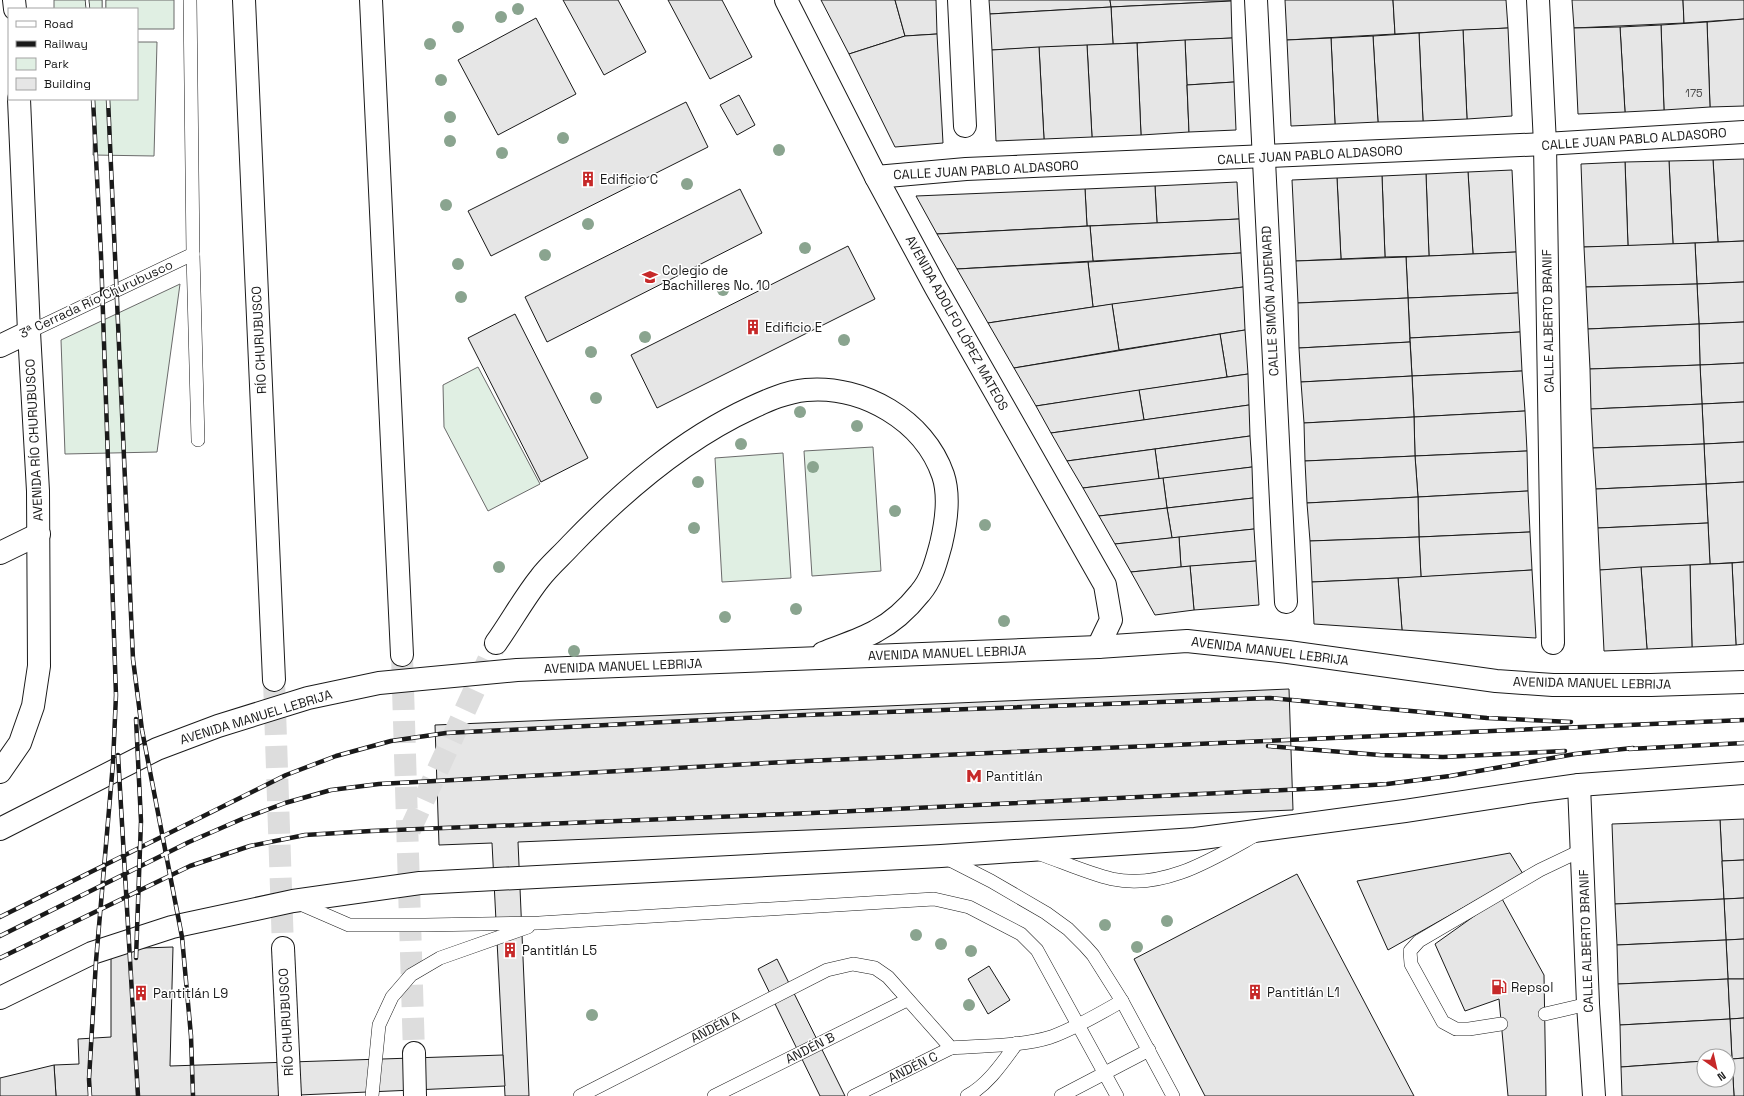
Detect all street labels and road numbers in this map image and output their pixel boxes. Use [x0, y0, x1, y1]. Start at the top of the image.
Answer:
street label: CALLE JUAN PABLO ALDASORO [1541, 124, 1727, 154]
street label: CALLE JUAN PABLO ALDASORO [1217, 142, 1403, 168]
street label: CALLE JUAN PABLO ALDASORO [893, 157, 1079, 183]
street label: CALLE SIMÓN AUDENARD [1258, 225, 1282, 377]
street label: AVENIDA ADOLFO LÓPEZ MATEOS [902, 232, 1012, 414]
street label: CALLE ALBERTO BRANIF [1538, 249, 1558, 393]
street label: 3ª Cerrada Río Churubusco [16, 256, 176, 342]
street label: RÍO CHURUBUSCO [248, 286, 270, 394]
street label: AVENIDA RÍO CHURUBUSCO [21, 358, 47, 522]
street label: AVENIDA MANUEL LEBRIJA [1190, 633, 1350, 669]
street label: AVENIDA MANUEL LEBRIJA [867, 642, 1027, 664]
street label: AVENIDA MANUEL LEBRIJA [543, 655, 703, 677]
street label: AVENIDA MANUEL LEBRIJA [1513, 673, 1671, 693]
street label: AVENIDA MANUEL LEBRIJA [178, 686, 334, 748]
street label: CALLE ALBERTO BRANIF [1575, 869, 1597, 1013]
street label: RÍO CHURUBUSCO [275, 968, 297, 1076]
street label: ANDÉN A [688, 1007, 742, 1047]
street label: ANDÉN B [782, 1028, 838, 1068]
street label: ANDÉN C [885, 1048, 941, 1086]

